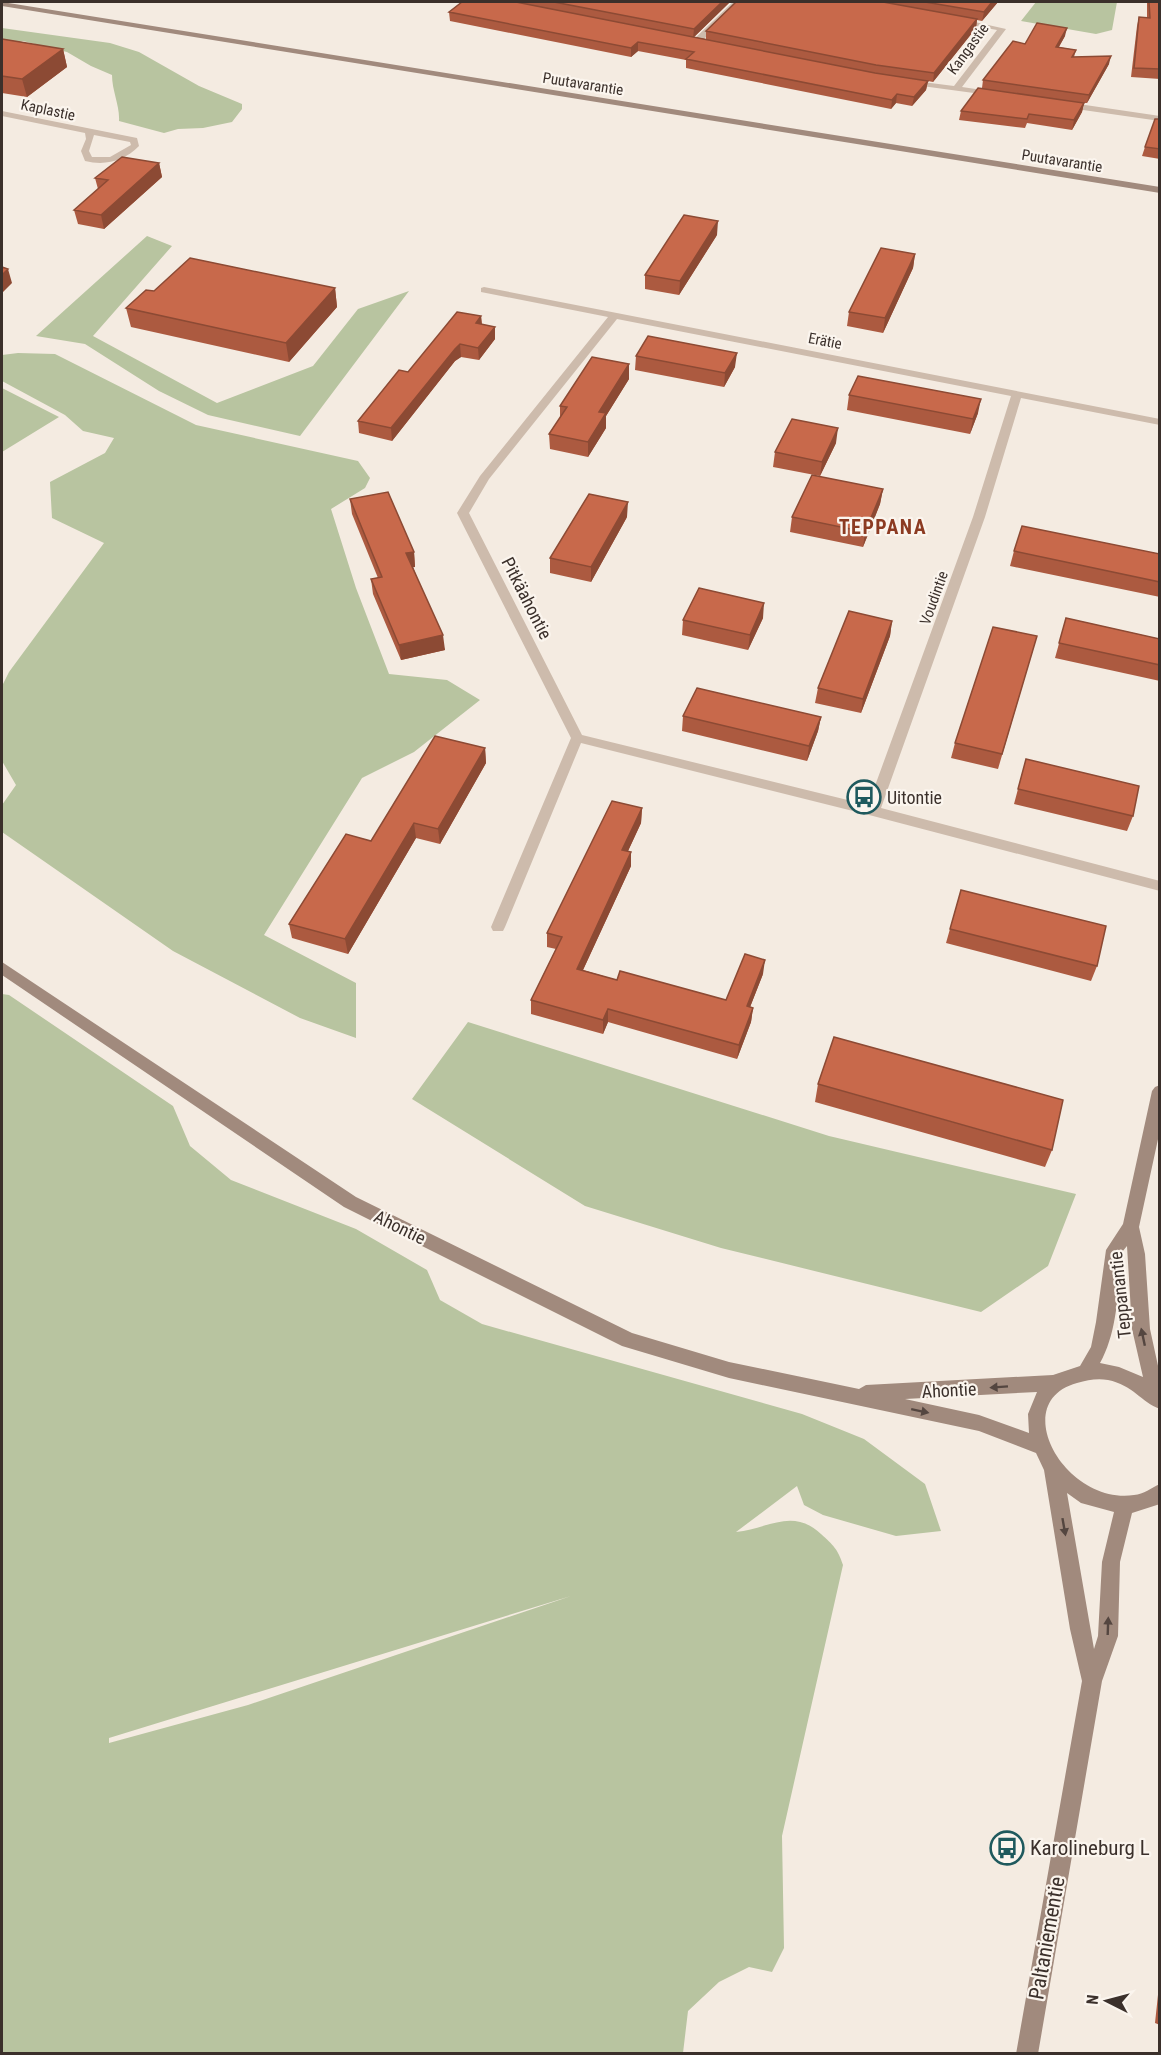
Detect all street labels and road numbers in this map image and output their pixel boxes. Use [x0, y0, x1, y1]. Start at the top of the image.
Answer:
street label: Kangastie [943, 20, 993, 78]
street label: Puutavarantie [541, 69, 625, 99]
street label: Kaplastie [19, 95, 77, 125]
street label: Puutavarantie [1020, 146, 1104, 176]
street label: Erätie [807, 329, 843, 353]
street label: Pitkäahontie [497, 554, 557, 642]
street label: Voudintie [916, 569, 952, 627]
street label: Ahontie [371, 1206, 429, 1248]
street label: Teppanantie [1105, 1251, 1135, 1339]
street label: Ahontie [921, 1378, 977, 1402]
street label: Paltaniementie [1024, 1875, 1070, 2001]

